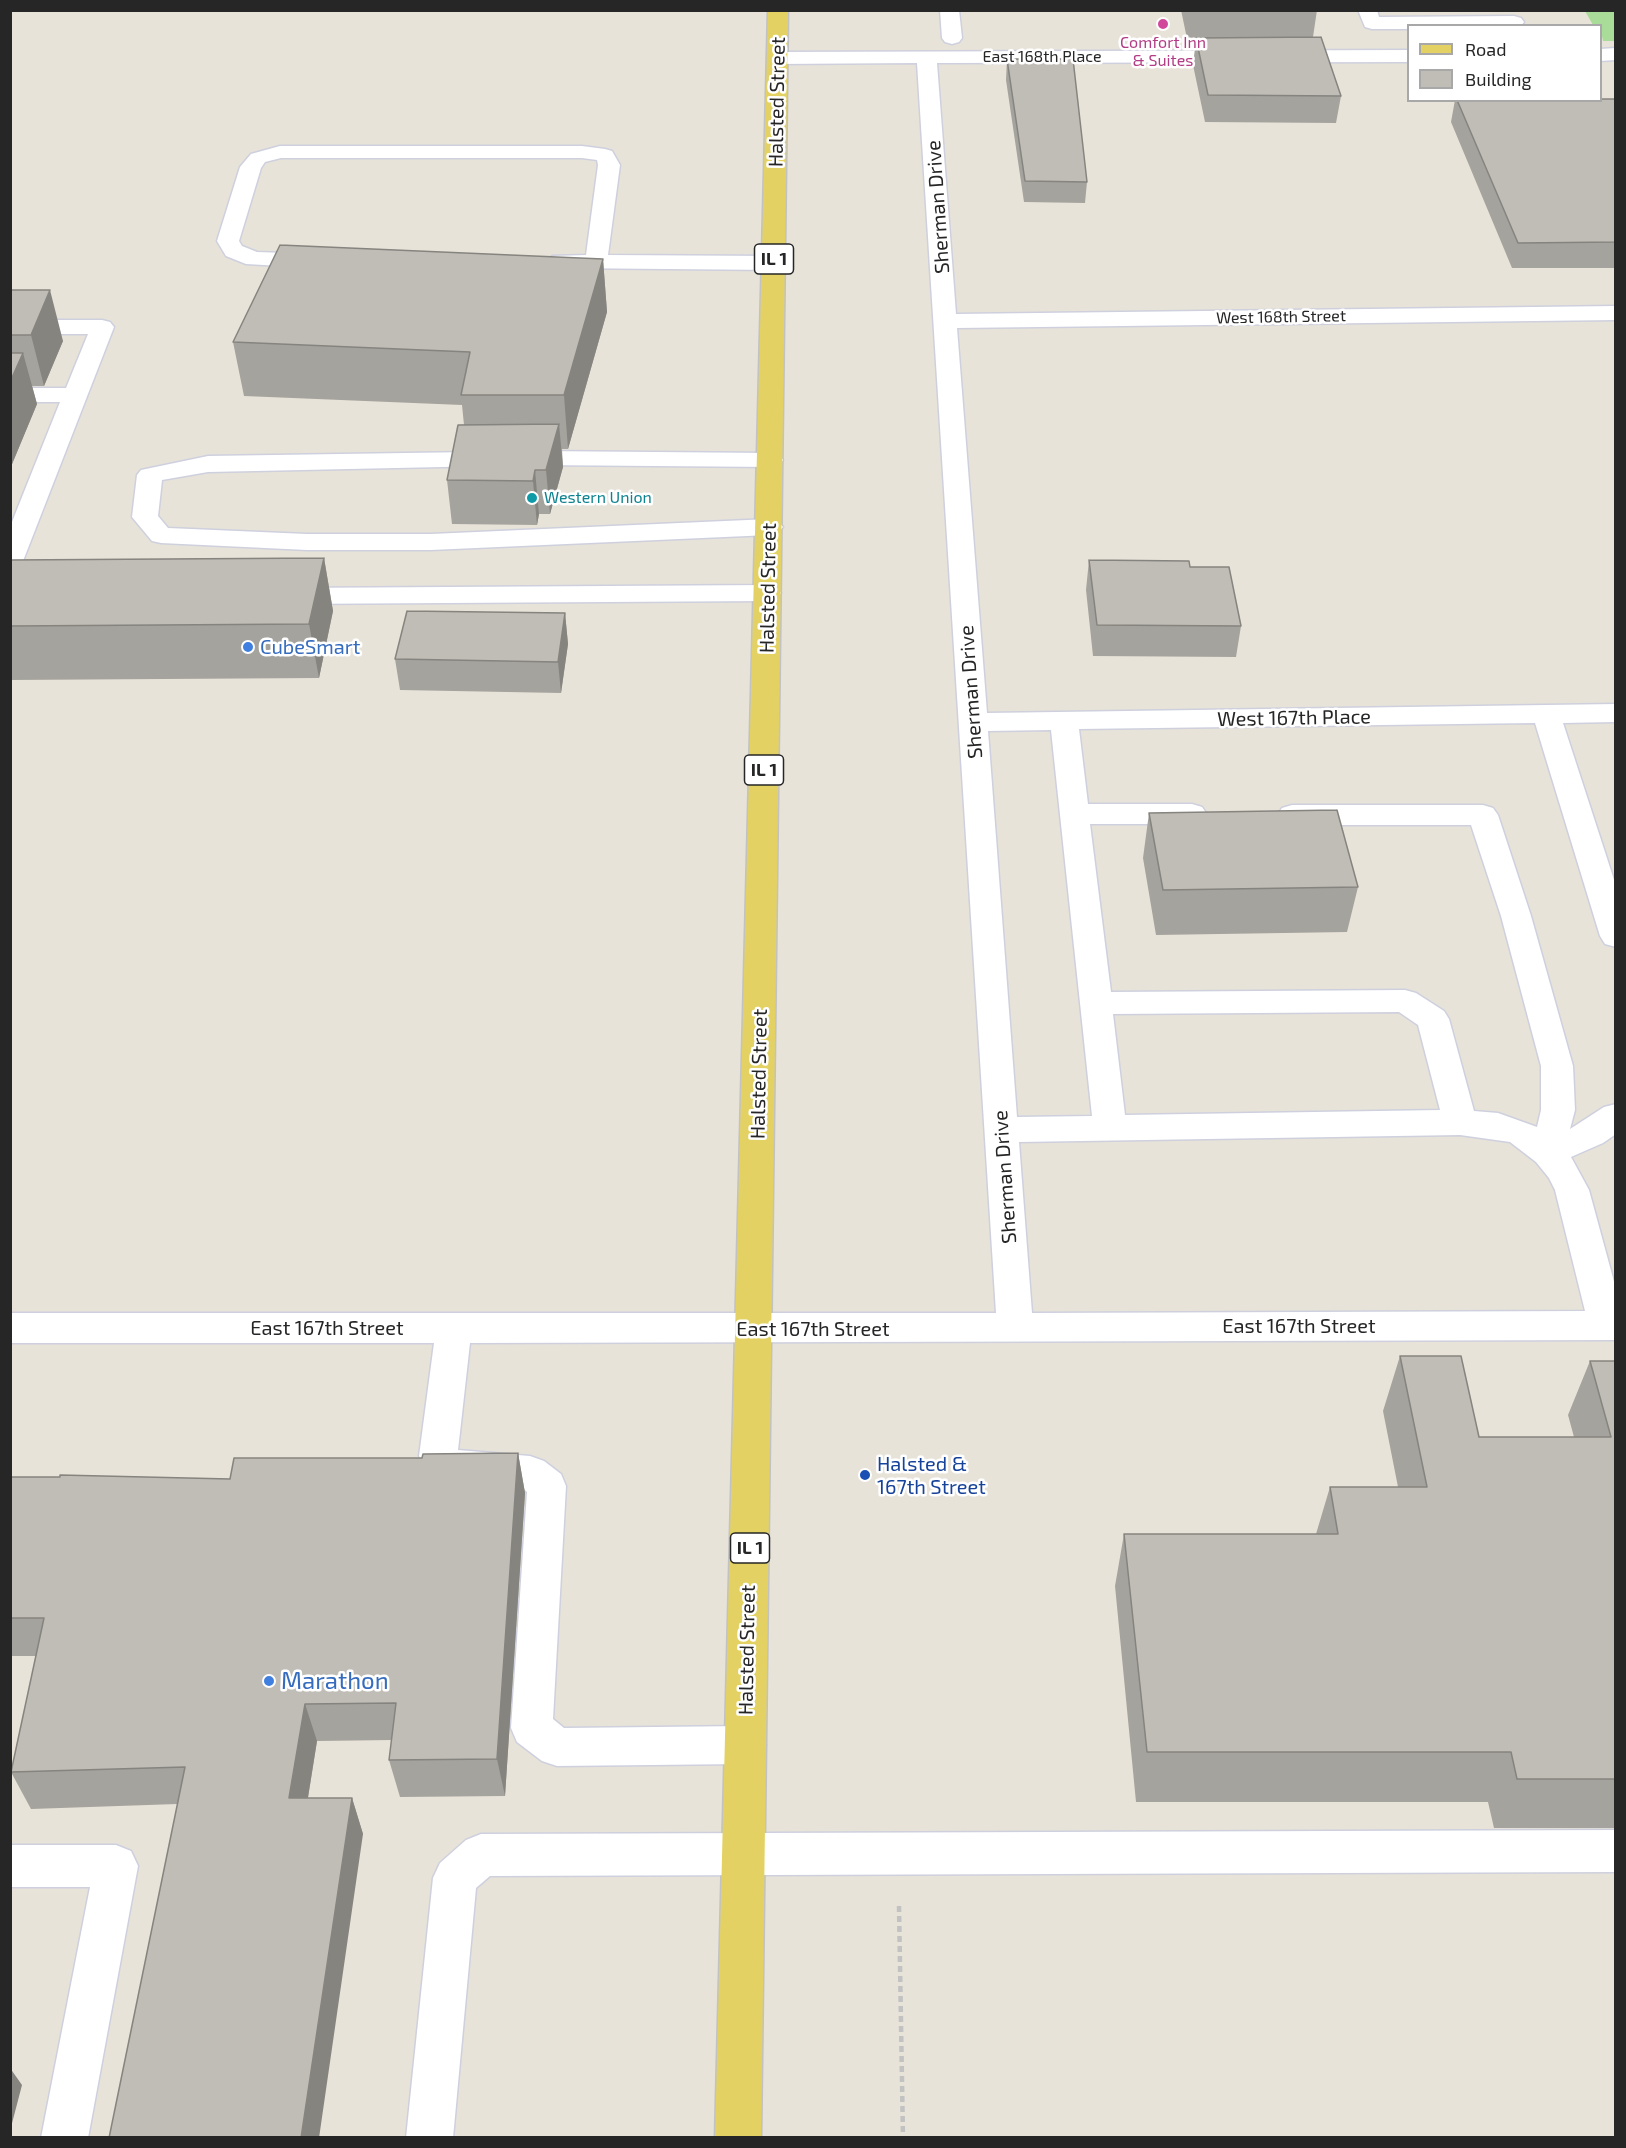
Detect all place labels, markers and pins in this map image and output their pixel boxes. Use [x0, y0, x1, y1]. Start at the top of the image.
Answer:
marker: Comfort Inn & Suites [1156, 17, 1170, 31]
place label: Comfort Inn & Suites [1120, 33, 1206, 71]
place label: Western Union [544, 488, 652, 508]
marker: Western Union [525, 491, 539, 505]
place label: CubeSmart [260, 635, 360, 659]
marker: CubeSmart [241, 640, 255, 654]
place label: Halsted & 167th Street [877, 1452, 986, 1499]
marker: Halsted & 167th Street [858, 1468, 872, 1482]
place label: Marathon [281, 1667, 389, 1695]
marker: Marathon [262, 1674, 276, 1688]

